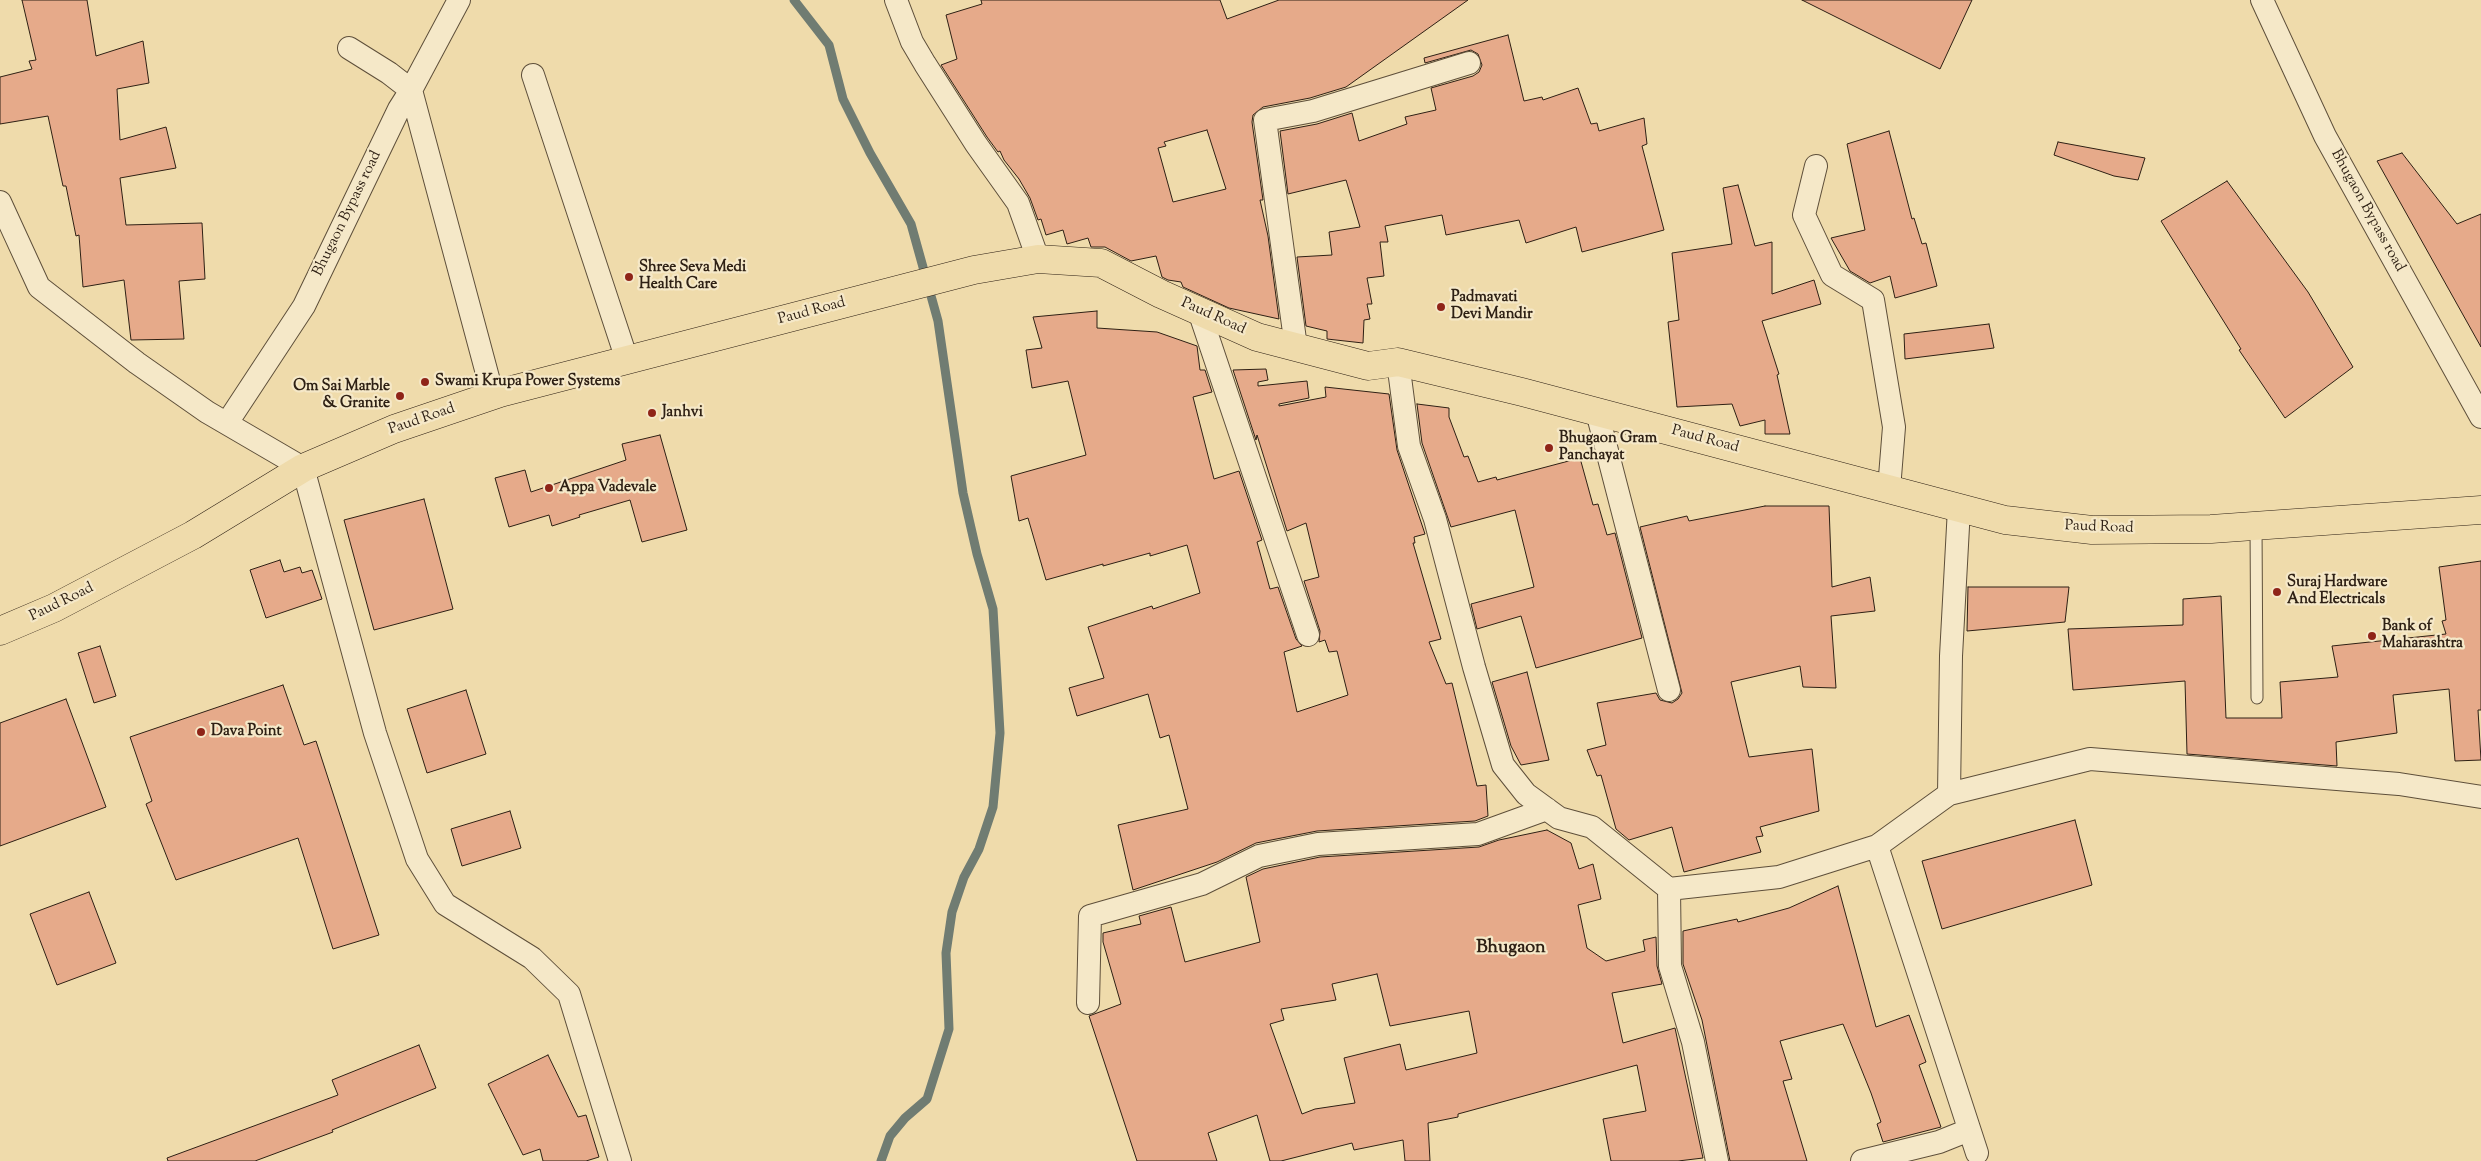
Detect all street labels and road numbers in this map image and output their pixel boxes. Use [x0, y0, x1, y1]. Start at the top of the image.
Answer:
street label: Bhugaon Bypass road [2326, 147, 2408, 275]
street label: Bhugaon Bypass road [310, 148, 386, 280]
street label: Paud Road [776, 294, 848, 330]
street label: Paud Road [1178, 295, 1248, 339]
street label: Paud Road [386, 400, 458, 440]
street label: Paud Road [1669, 422, 1741, 458]
street label: Paud Road [2064, 518, 2134, 538]
street label: Paud Road [27, 580, 97, 626]

